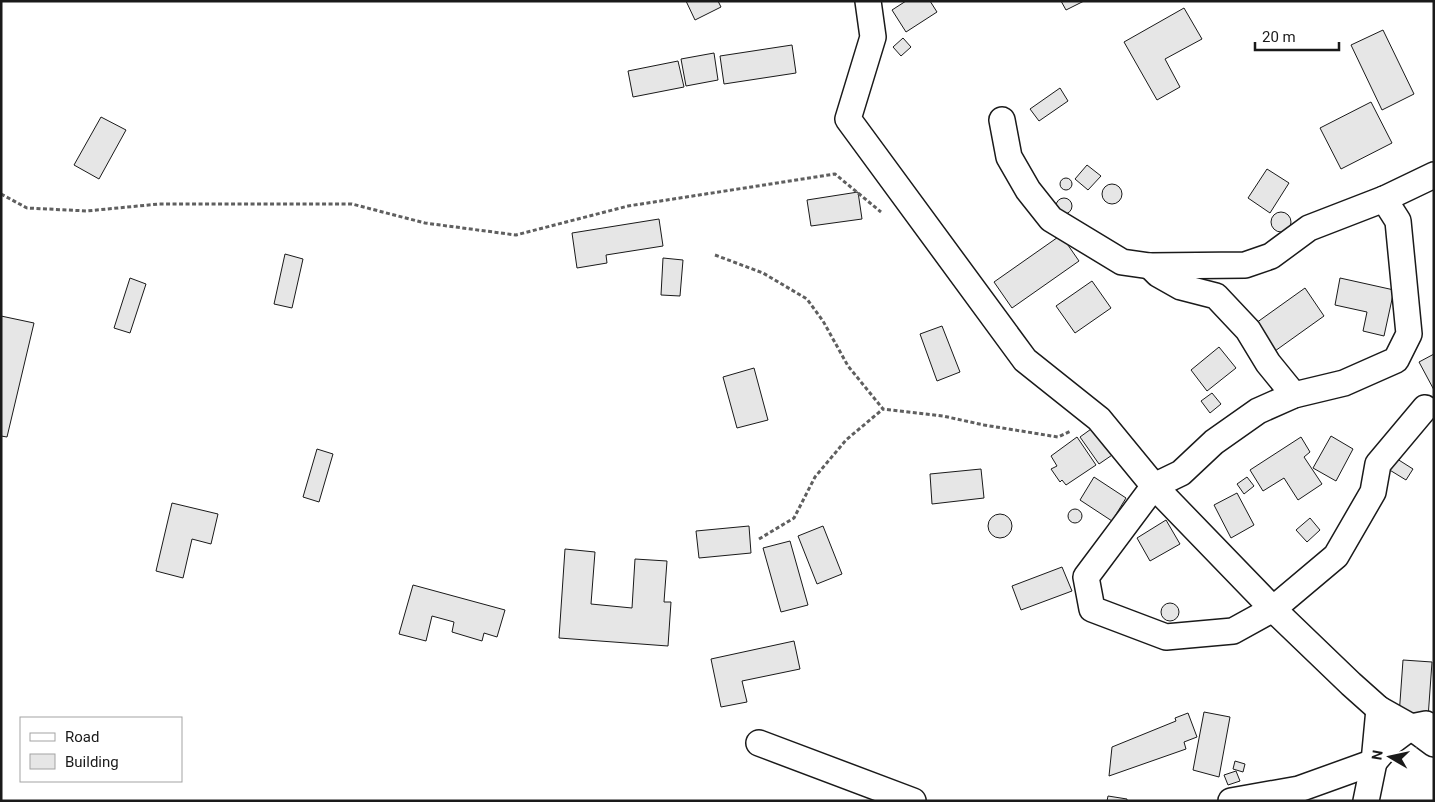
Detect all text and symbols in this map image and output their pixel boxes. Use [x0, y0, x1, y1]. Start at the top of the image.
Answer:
scale bar [1255, 20, 1339, 52]
text: 20 m [1262, 28, 1296, 46]
legend [20, 717, 182, 782]
text: Road [65, 728, 99, 746]
north arrow [1365, 732, 1415, 782]
text: N [1368, 749, 1386, 761]
text: Building [65, 753, 119, 771]

